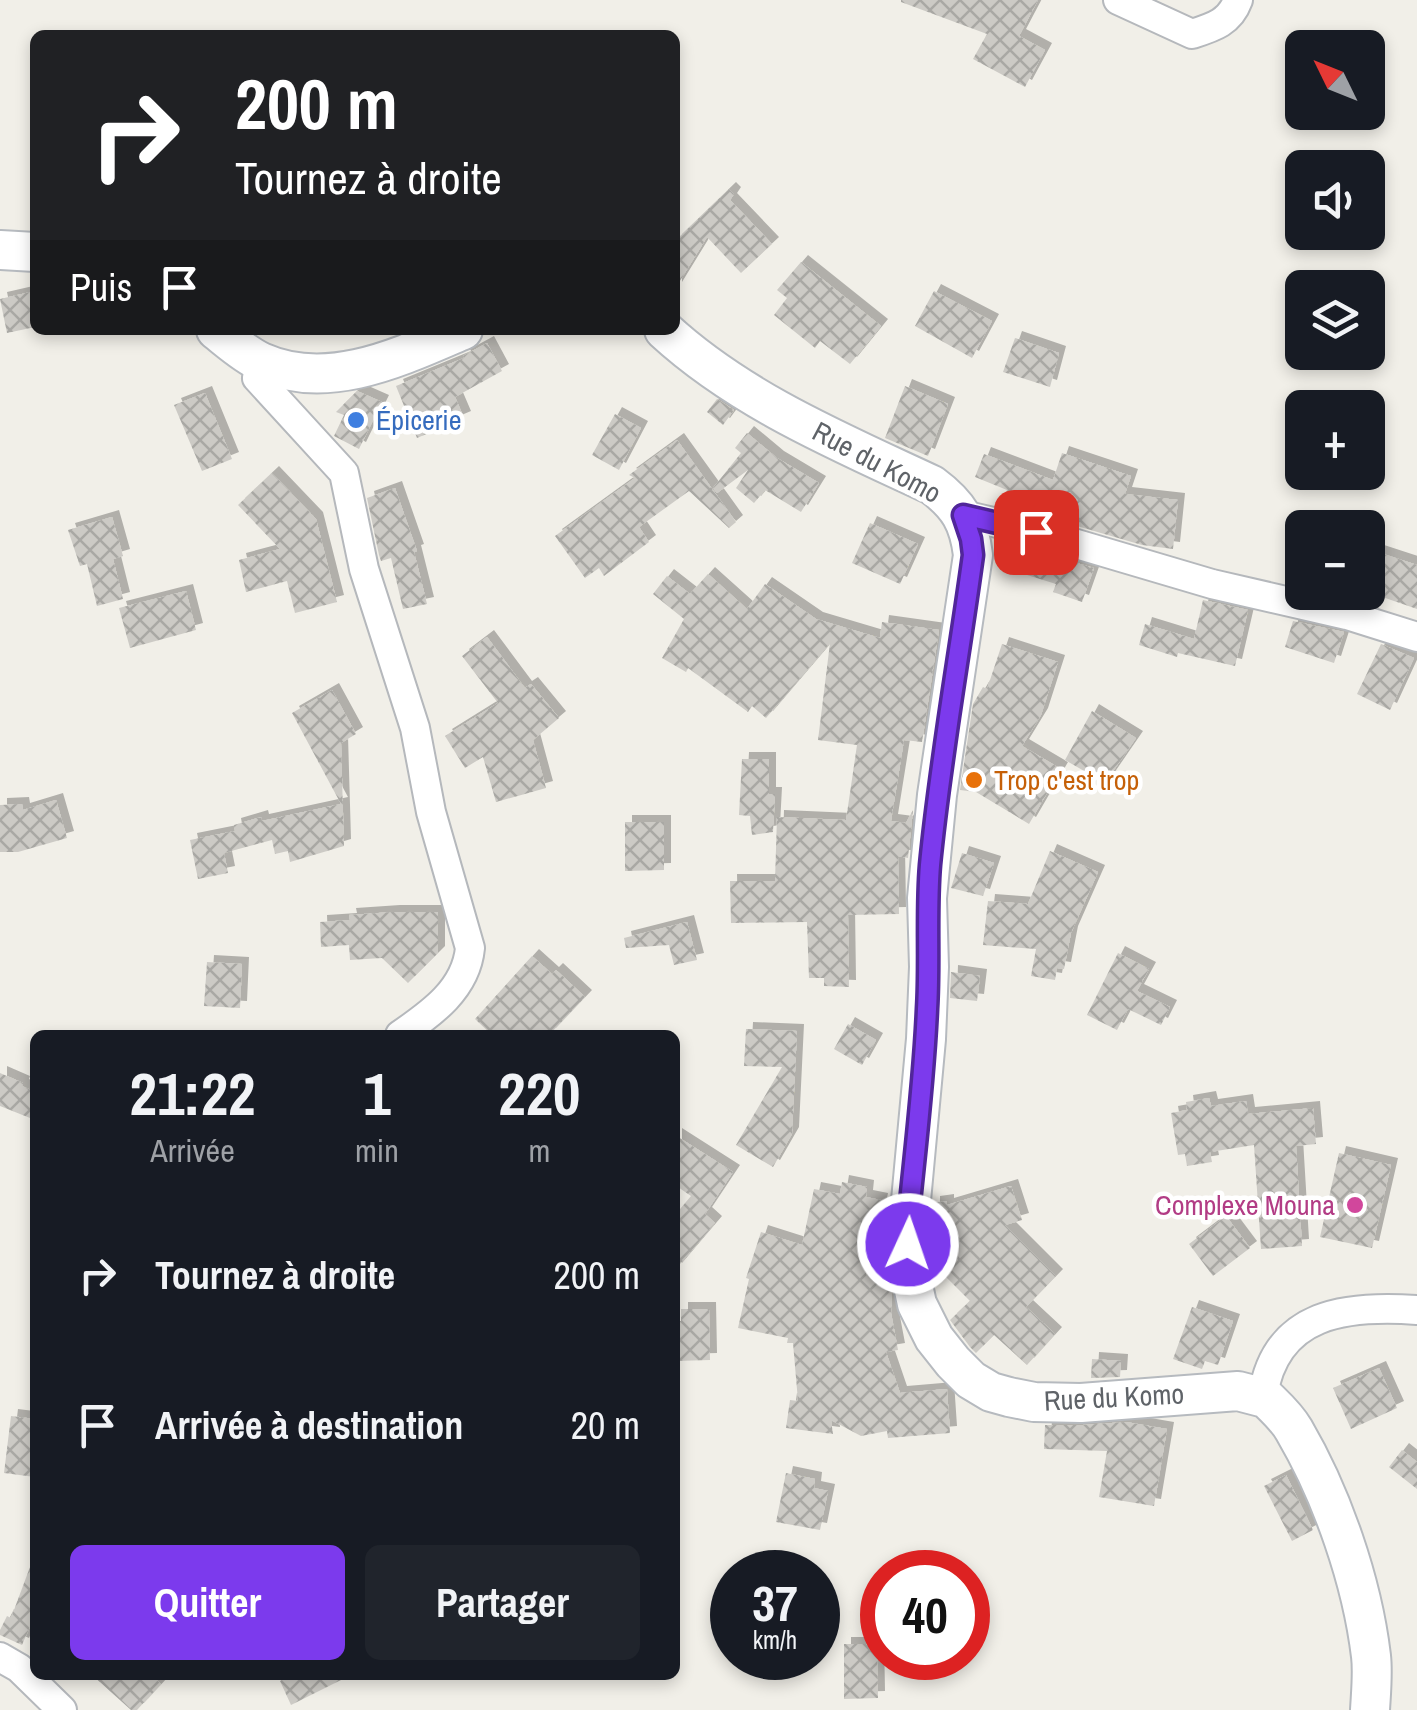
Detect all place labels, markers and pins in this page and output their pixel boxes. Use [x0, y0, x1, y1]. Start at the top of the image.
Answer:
place label: Épicerie [376, 401, 462, 439]
marker: Épicerie [345, 409, 367, 431]
pin [994, 490, 1079, 575]
place label: Trop c'est trop [994, 761, 1139, 799]
marker: Trop c'est trop [963, 769, 985, 791]
place label: Complexe Mouna [1155, 1186, 1335, 1224]
marker: Complexe Mouna [1344, 1194, 1366, 1216]

